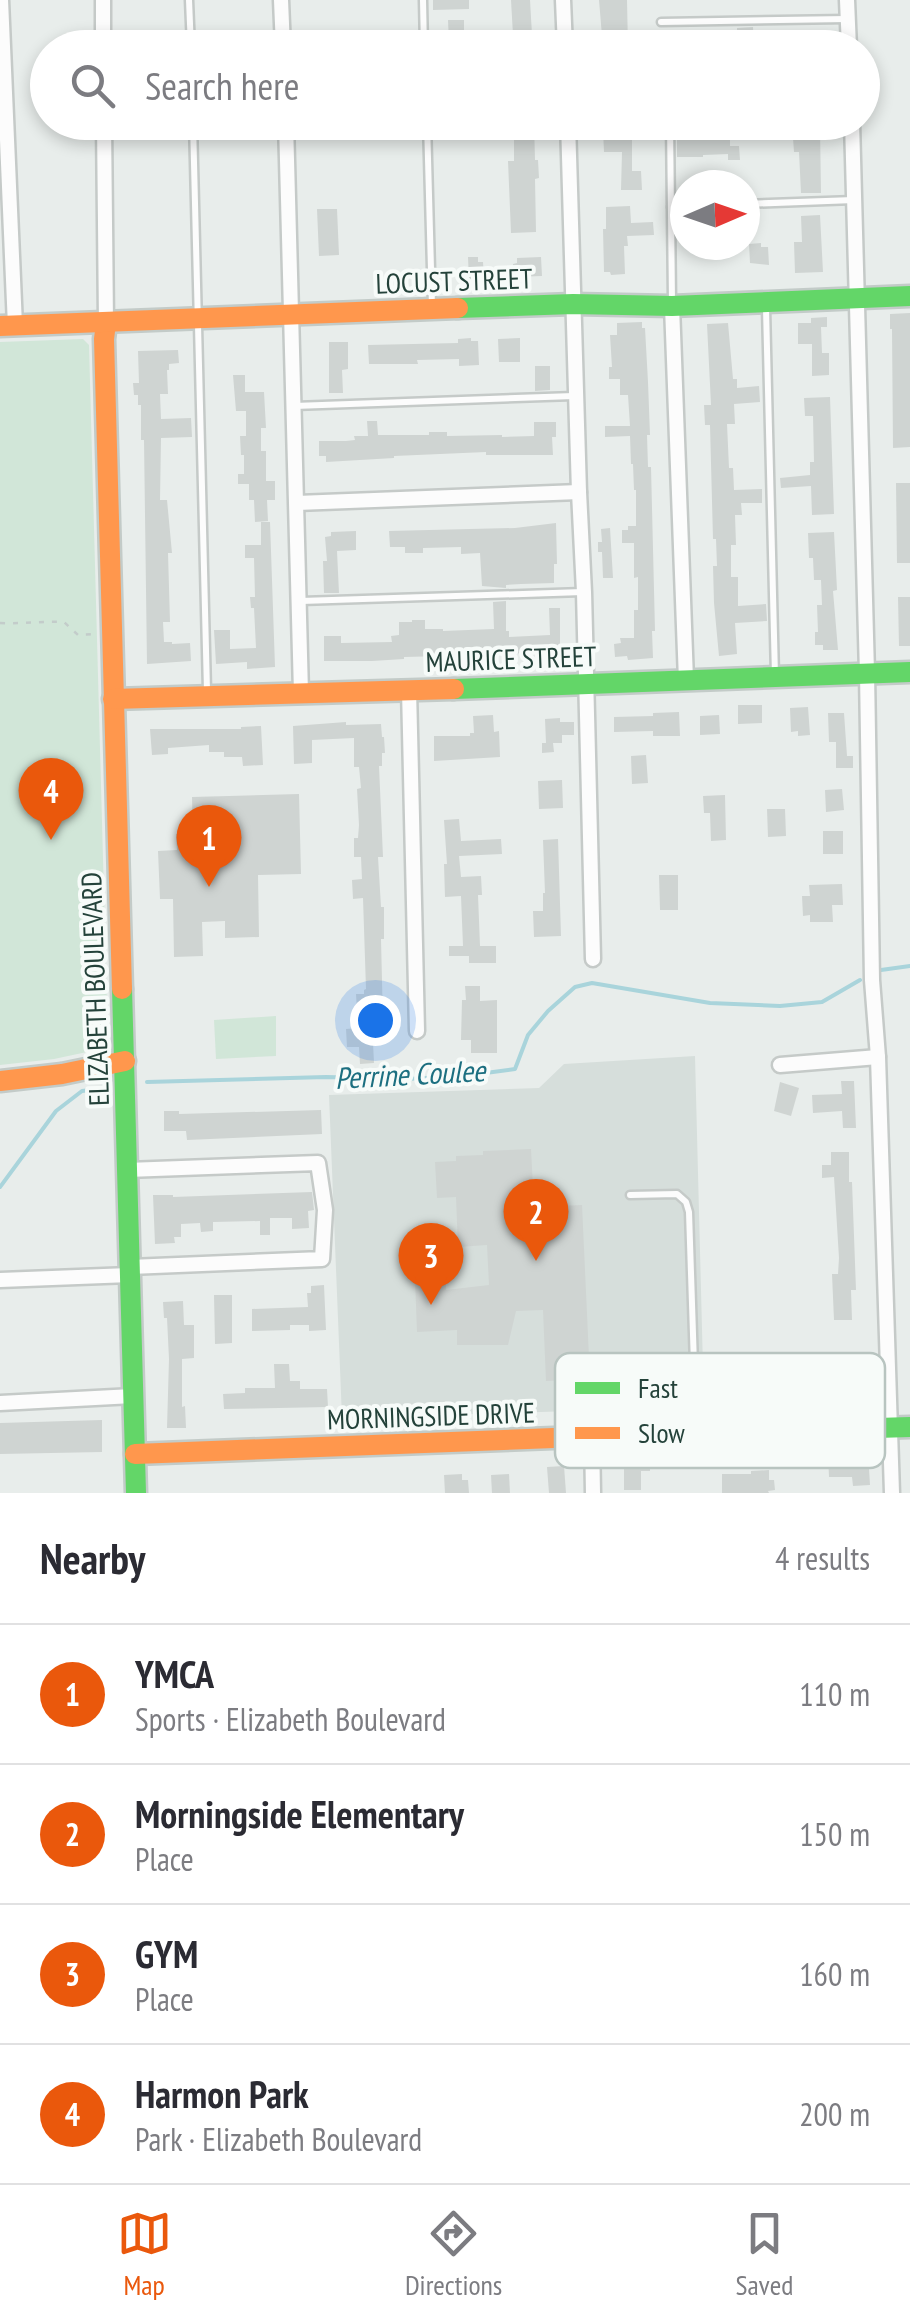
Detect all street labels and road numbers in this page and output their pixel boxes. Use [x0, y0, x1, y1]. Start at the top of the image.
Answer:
street label: LOCUST STREET [375, 259, 533, 302]
street label: MAURICE STREET [425, 637, 597, 680]
street label: ELIZABETH BOULEVARD [72, 871, 117, 1107]
street label: MORNINGSIDE DRIVE [326, 1393, 536, 1438]

